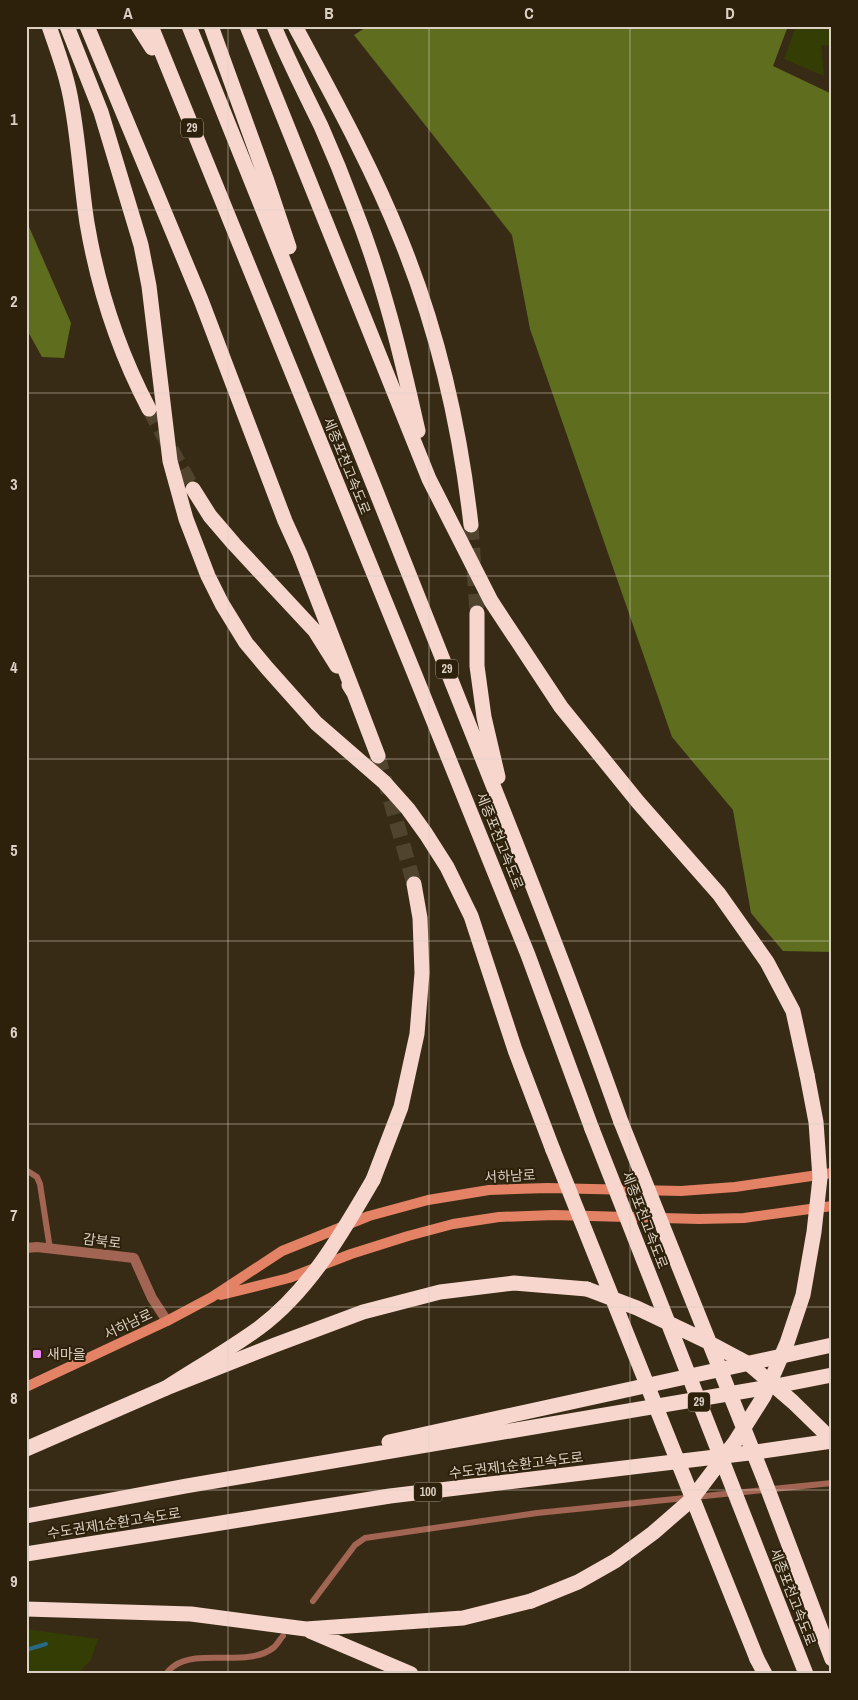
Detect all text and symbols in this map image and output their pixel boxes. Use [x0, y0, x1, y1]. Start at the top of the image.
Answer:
text: A [123, 2, 133, 24]
text: B [324, 2, 334, 24]
text: C [524, 2, 534, 24]
text: D [725, 2, 735, 24]
text: 1 [10, 108, 18, 130]
road number: 29 [181, 119, 203, 138]
text: 2 [10, 290, 18, 312]
street label: 세종포천고속도로 [319, 415, 375, 517]
text: 3 [10, 473, 18, 495]
text: 4 [10, 656, 18, 678]
road number: 29 [436, 660, 458, 679]
street label: 세종포천고속도로 [472, 790, 528, 892]
text: 5 [10, 839, 18, 861]
text: 6 [10, 1021, 18, 1043]
street label: 서하남로 [484, 1166, 536, 1186]
street label: 세종포천고속도로 [618, 1169, 672, 1271]
text: 7 [10, 1204, 18, 1226]
street label: 감북로 [82, 1230, 122, 1252]
street label: 서하남로 [101, 1305, 155, 1343]
place label: 새마을 [47, 1345, 86, 1363]
marker: 새마을 [31, 1348, 43, 1360]
text: 8 [10, 1387, 18, 1409]
road number: 29 [688, 1392, 710, 1411]
street label: 수도권제1순환고속도로 [448, 1448, 584, 1482]
road number: 100 [414, 1482, 442, 1501]
street label: 수도권제1순환고속도로 [46, 1504, 182, 1542]
street label: 세종포천고속도로 [766, 1546, 820, 1648]
text: 9 [10, 1570, 18, 1592]

